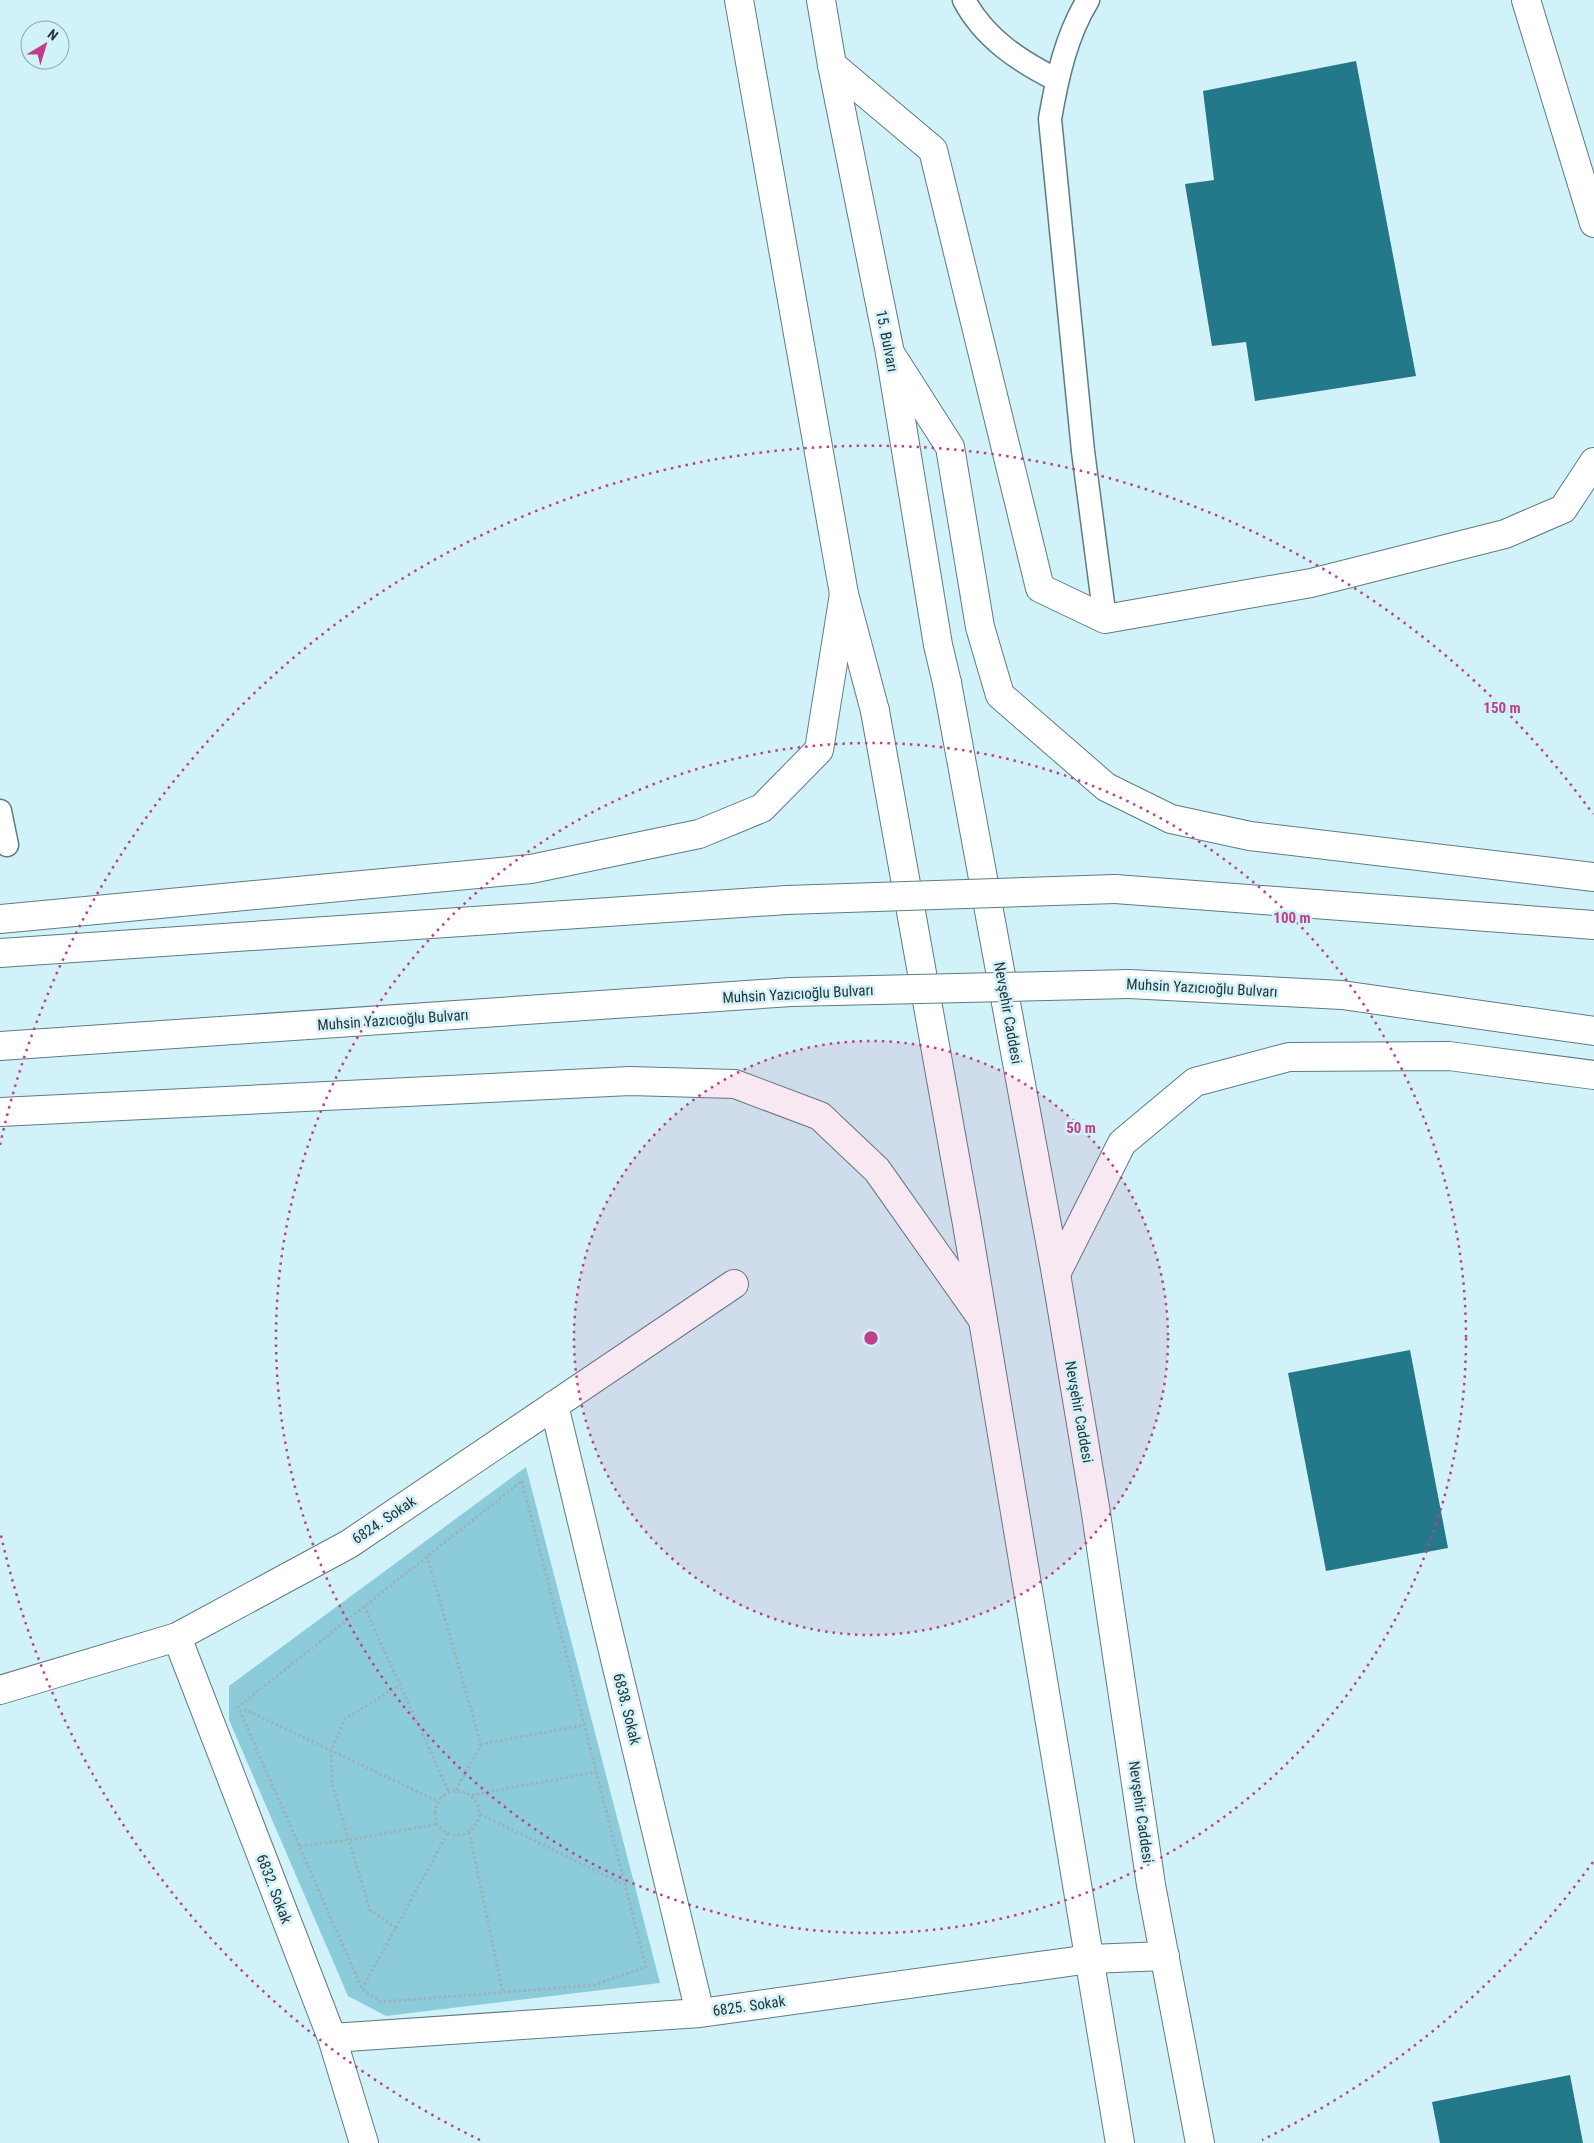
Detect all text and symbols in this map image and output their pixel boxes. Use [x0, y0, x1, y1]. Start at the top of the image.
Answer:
north arrow [20, 20, 70, 70]
text: N [45, 26, 61, 44]
street label: 15. Bulvarı [872, 309, 902, 373]
text: 150 m [1483, 699, 1521, 717]
text: 100 m [1273, 909, 1311, 927]
street label: Nevşehir Caddesi [990, 961, 1026, 1065]
street label: Muhsin Yazıcıoğlu Bulvarı [1126, 975, 1278, 1001]
street label: Muhsin Yazıcıoğlu Bulvarı [722, 981, 874, 1007]
street label: Muhsin Yazıcıoğlu Bulvarı [317, 1006, 469, 1034]
text: 50 m [1066, 1119, 1096, 1137]
centre of rings [862, 1329, 880, 1347]
street label: Nevşehir Caddesi [1061, 1360, 1097, 1464]
street label: 6824. Sokak [349, 1492, 420, 1548]
street label: 6838. Sokak [609, 1671, 645, 1747]
street label: Nevşehir Caddesi [1125, 1760, 1157, 1864]
street label: 6832. Sokak [253, 1852, 296, 1927]
street label: 6825. Sokak [712, 1992, 787, 2020]

